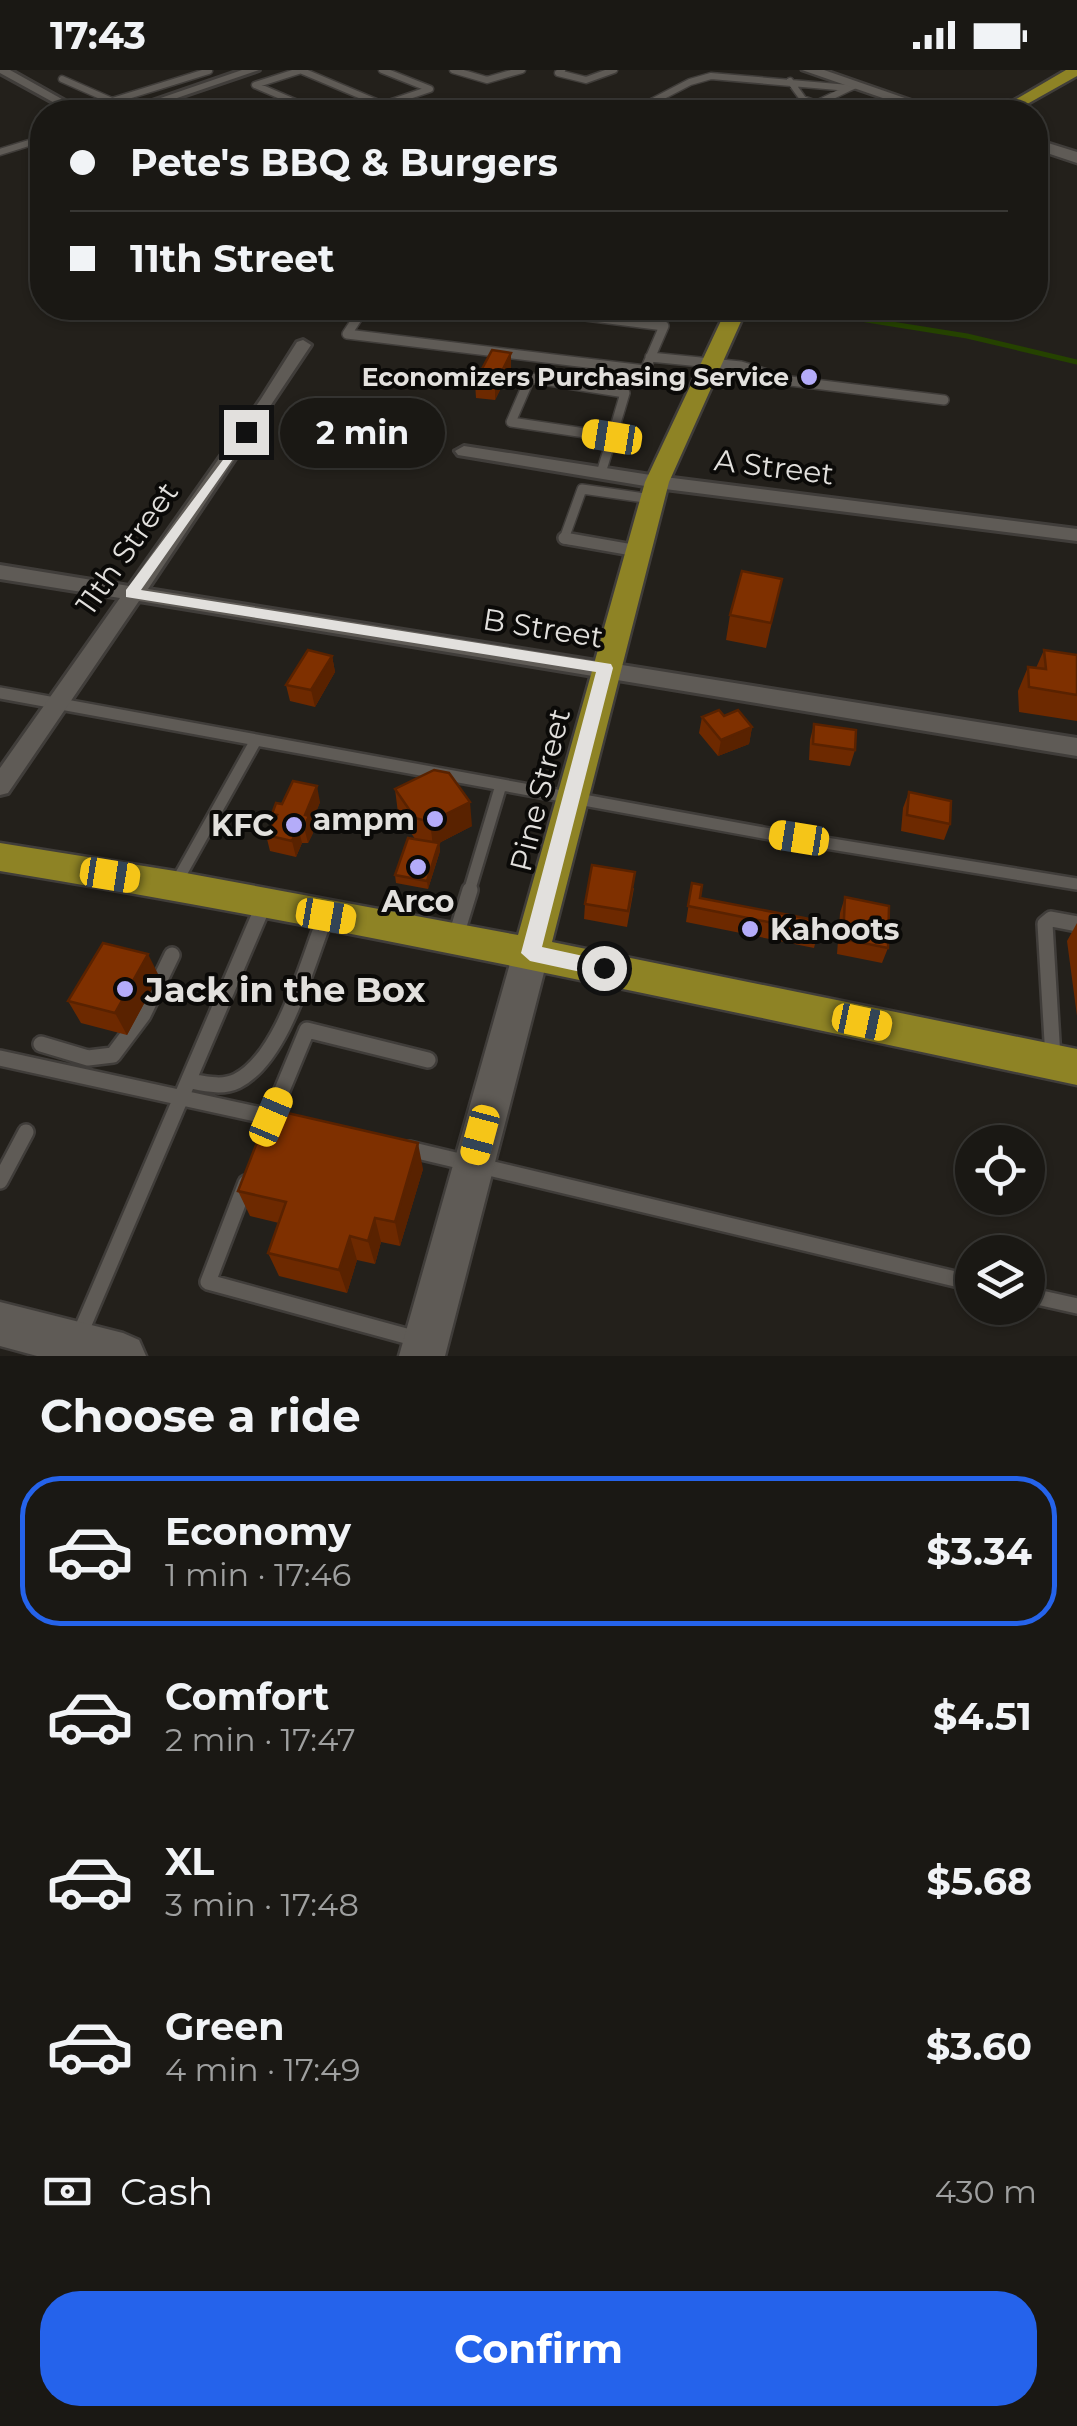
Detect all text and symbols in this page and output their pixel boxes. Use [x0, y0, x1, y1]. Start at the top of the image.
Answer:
text: 17:43 [50, 12, 146, 59]
text: Pete's BBQ & Burgers [130, 139, 558, 186]
text: 11th Street [130, 235, 335, 282]
place label: Economizers Purchasing Service [362, 362, 789, 392]
marker: Economizers Purchasing Service [798, 366, 820, 388]
callout: 2 min [281, 397, 446, 467]
route end [224, 410, 269, 455]
text: 2 min [316, 413, 409, 452]
car [580, 417, 644, 457]
street label: A Street [712, 441, 836, 493]
street label: 11th Street [68, 475, 186, 621]
street label: B Street [480, 600, 606, 656]
street label: Pine Street [502, 705, 578, 875]
place label: ampm [313, 801, 415, 838]
place label: KFC [211, 807, 274, 844]
marker: ampm [424, 808, 446, 830]
marker: KFC [283, 814, 305, 836]
car [767, 818, 831, 858]
car [78, 855, 142, 895]
marker: Arco [407, 856, 429, 878]
place label: Arco [381, 883, 454, 920]
car [294, 896, 358, 936]
place label: Kahoots [770, 911, 900, 948]
marker: Kahoots [739, 918, 761, 940]
route start [582, 946, 627, 991]
place label: Jack in the Box [144, 968, 425, 1011]
marker: Jack in the Box [114, 978, 136, 1000]
car [830, 1001, 894, 1043]
car [245, 1084, 297, 1150]
car [458, 1102, 502, 1168]
map controls [955, 1125, 1045, 1325]
button: locate [955, 1125, 1045, 1215]
button: layers [955, 1235, 1045, 1325]
text: Choose a ride [40, 1388, 361, 1443]
icon: car [45, 1506, 135, 1596]
text: Economy [165, 1508, 351, 1555]
text: $3.34 [926, 1528, 1032, 1575]
text: 1 min · 17:46 [165, 1555, 351, 1594]
icon: car [45, 1671, 135, 1761]
text: Comfort [165, 1673, 329, 1720]
text: $4.51 [933, 1693, 1032, 1740]
text: 2 min · 17:47 [165, 1720, 356, 1759]
icon: car [45, 1836, 135, 1926]
text: XL [165, 1838, 214, 1885]
text: $5.68 [926, 1858, 1032, 1905]
text: 3 min · 17:48 [165, 1885, 359, 1924]
icon: car [45, 2001, 135, 2091]
text: Green [165, 2003, 285, 2050]
text: $3.60 [926, 2023, 1032, 2070]
text: 4 min · 17:49 [165, 2050, 361, 2089]
icon: cash [40, 2164, 95, 2219]
text: Cash [120, 2168, 213, 2215]
text: 430 m [935, 2172, 1037, 2211]
button: Confirm [40, 2291, 1037, 2406]

